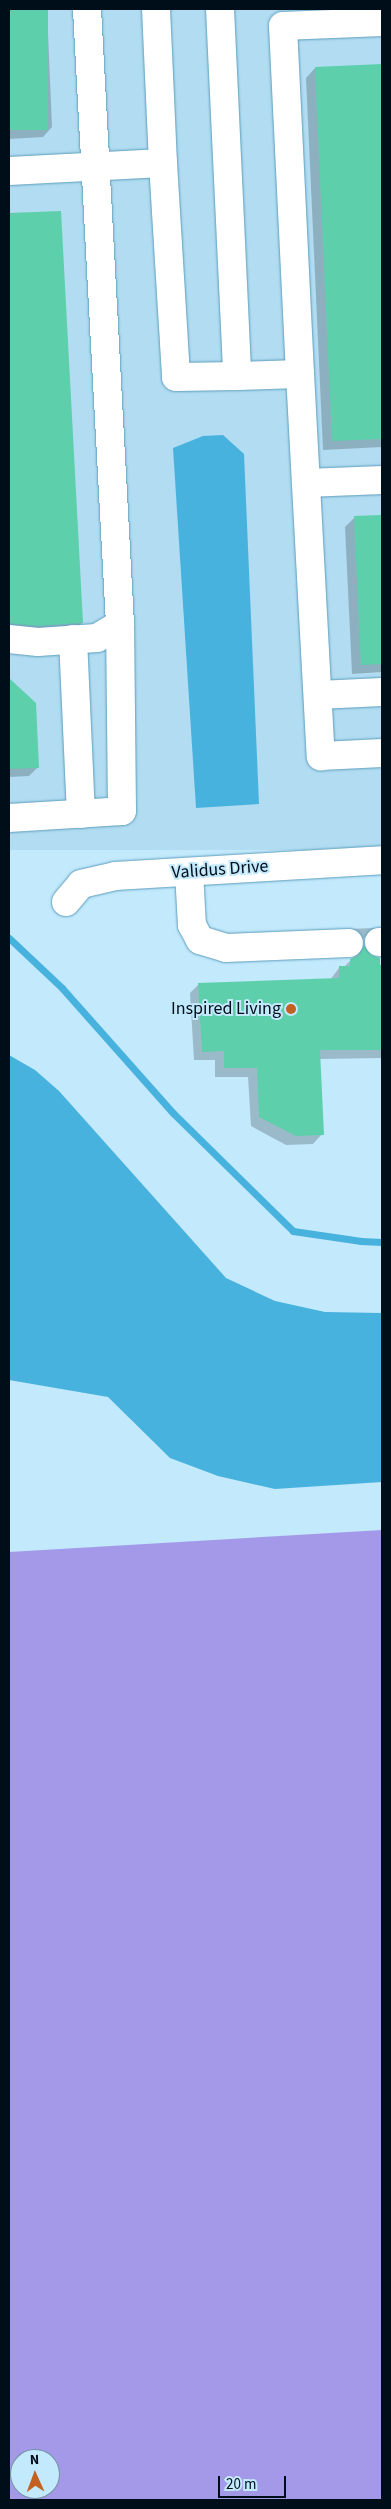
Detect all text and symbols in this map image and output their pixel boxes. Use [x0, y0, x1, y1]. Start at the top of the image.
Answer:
street label: Validus Drive [171, 856, 269, 884]
place label: Inspired Living [171, 998, 281, 1020]
marker: Inspired Living [285, 1003, 297, 1015]
north arrow [10, 2449, 60, 2499]
text: N [30, 2450, 40, 2470]
scale bar [221, 2466, 288, 2498]
text: 20 m [226, 2474, 256, 2495]

